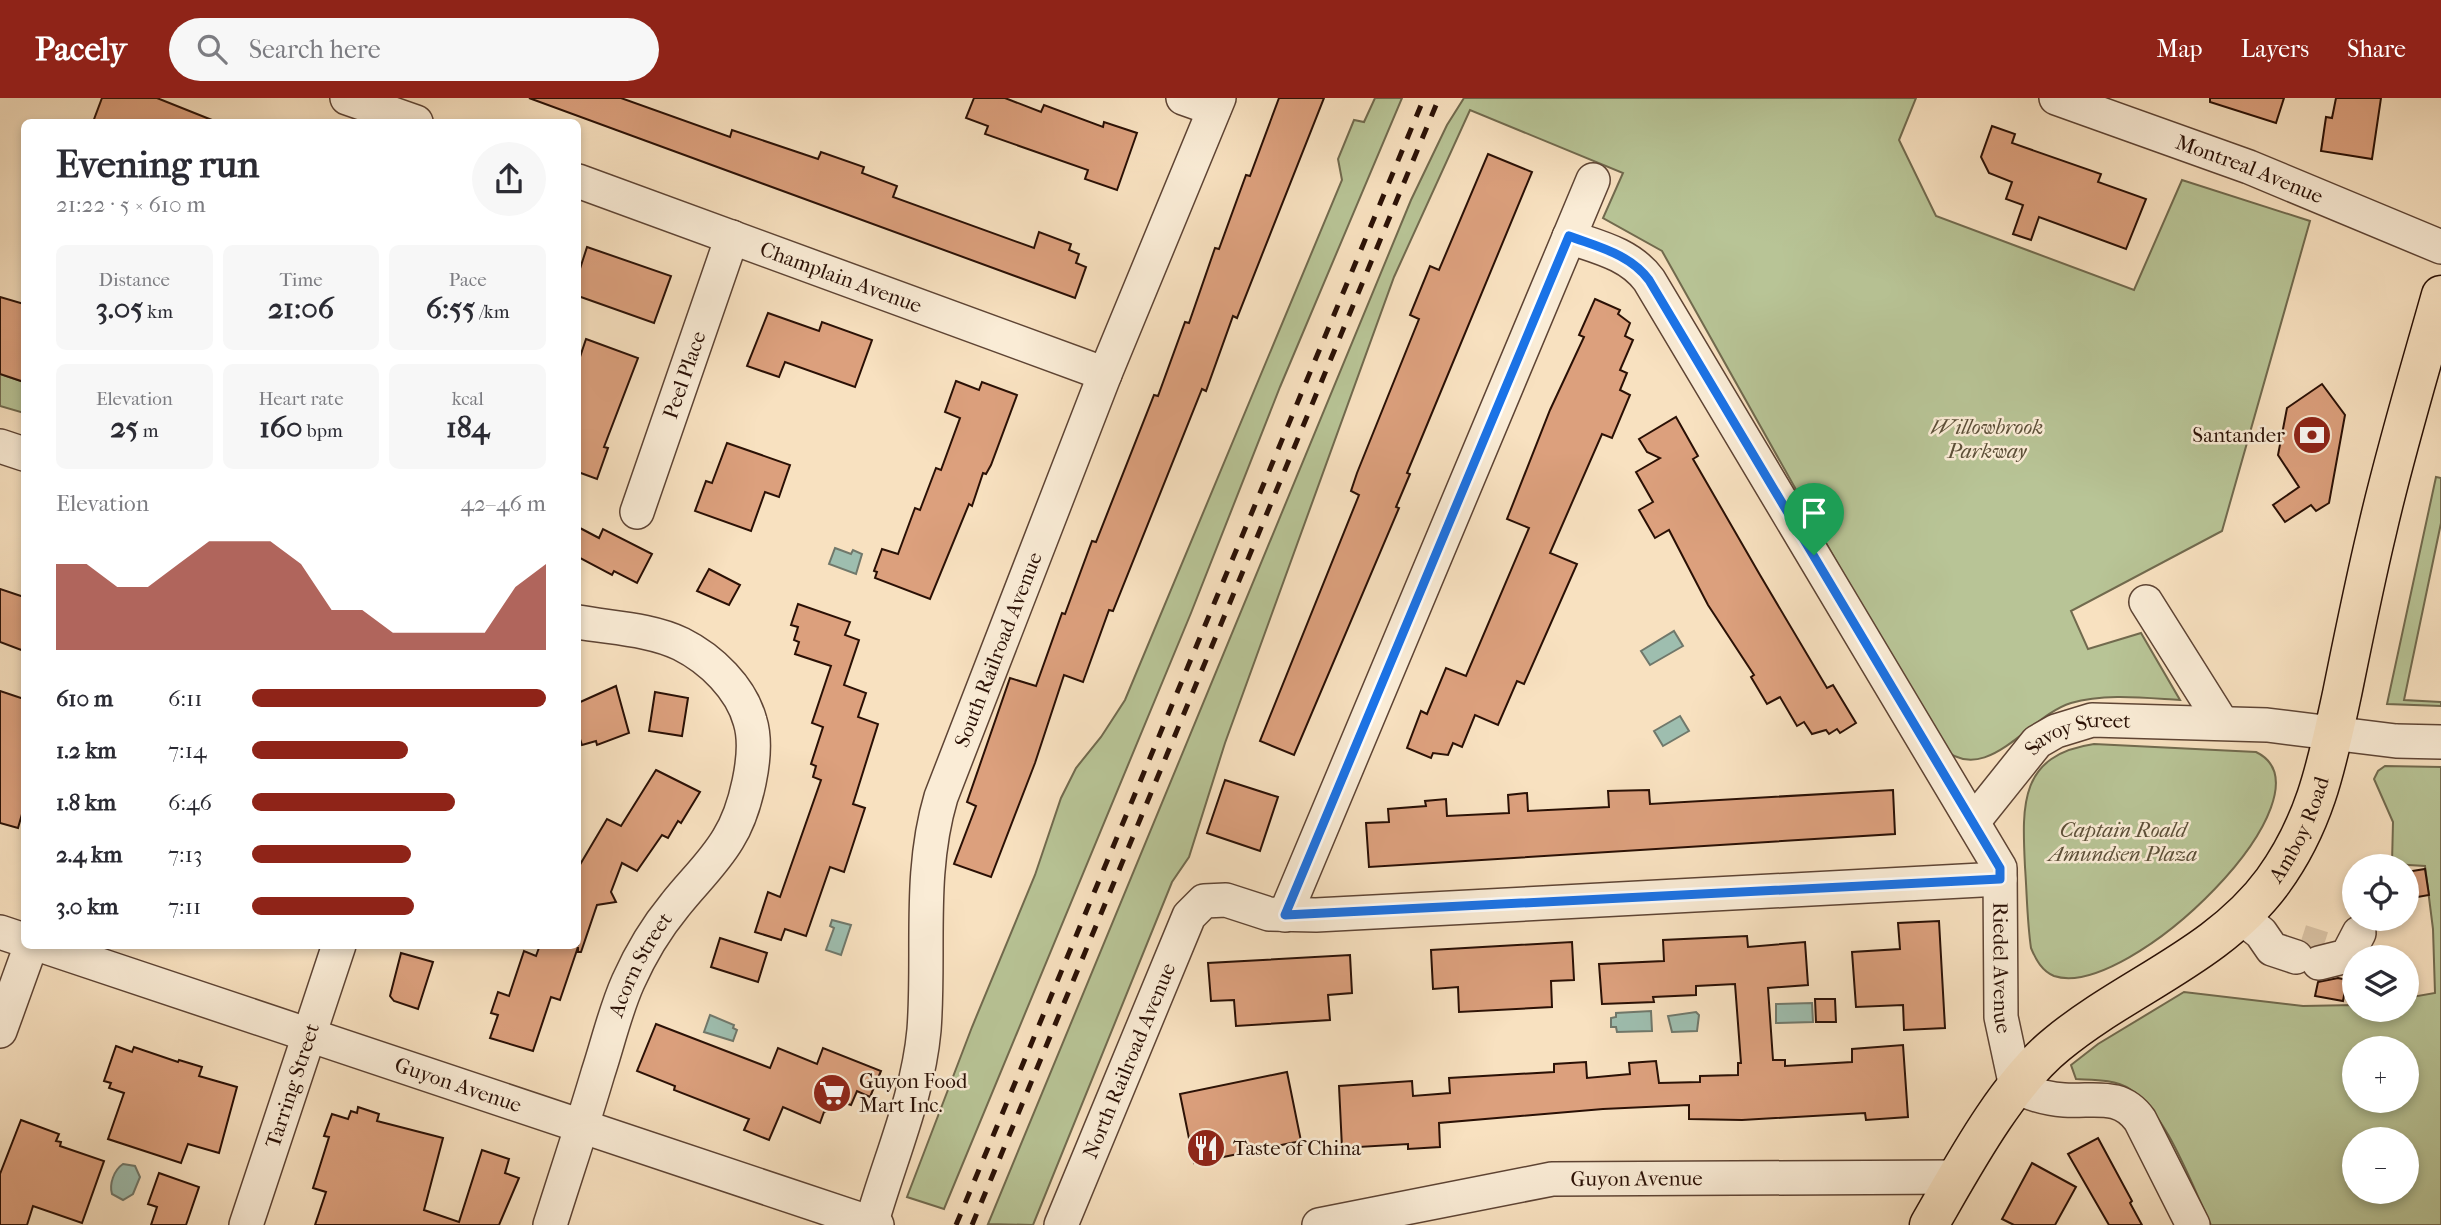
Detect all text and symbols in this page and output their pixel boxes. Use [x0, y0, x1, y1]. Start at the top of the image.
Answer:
search box [169, 18, 659, 81]
text: Pacely [35, 30, 127, 69]
icon: search [193, 30, 231, 68]
text: Search here [249, 34, 381, 65]
text: Map [2157, 35, 2203, 63]
text: Layers [2241, 35, 2309, 63]
text: Share [2347, 35, 2406, 63]
street label: Montreal Avenue [2172, 130, 2327, 208]
text: Evening run [56, 142, 259, 187]
button: share [472, 142, 546, 216]
text: 21:22 · 5 × 610 m [56, 191, 206, 218]
street label: Champlain Avenue [757, 237, 925, 318]
text: Distance [99, 269, 170, 291]
text: Time [279, 269, 323, 291]
text: Pace [449, 269, 487, 291]
text: 3.05 [96, 291, 143, 326]
text: 21:06 [268, 291, 334, 326]
text: 6:55 [426, 291, 475, 326]
text: km [143, 301, 173, 323]
text: /km [475, 301, 509, 323]
street label: Peel Place [658, 328, 711, 422]
text: Elevation [96, 388, 173, 410]
text: Heart rate [258, 388, 344, 410]
text: kcal [452, 388, 484, 410]
text: 25 [110, 410, 139, 445]
text: 160 [259, 410, 303, 445]
text: 184 [446, 410, 489, 445]
bank icon: Santander [2291, 414, 2333, 456]
park label: Willowbrook Parkway [1931, 415, 2043, 463]
text: m [139, 420, 158, 442]
text: bpm [303, 420, 343, 442]
place label: Santander [2192, 423, 2285, 447]
pin [1784, 483, 1844, 555]
text: Elevation [56, 490, 149, 517]
text: 42–46 m [460, 490, 546, 517]
icon: arrive [1795, 494, 1833, 532]
street label: South Railroad Avenue [950, 549, 1047, 750]
text: 610 m [56, 685, 113, 712]
text: 6:11 [168, 685, 202, 712]
street label: Savoy Street [2019, 708, 2132, 760]
text: 1.2 km [56, 737, 116, 764]
text: 7:14 [168, 737, 206, 764]
street label: Amboy Road [2263, 773, 2334, 888]
text: 1.8 km [56, 789, 116, 816]
text: 6:46 [168, 789, 212, 816]
park label: Captain Roald Amundsen Plaza [2046, 818, 2197, 866]
text: 2.4 km [56, 841, 122, 868]
text: 7:13 [168, 841, 202, 868]
map controls [2342, 854, 2419, 1204]
button: locate [2342, 854, 2419, 931]
text: 3.0 km [56, 893, 118, 920]
text: 7:11 [168, 893, 201, 920]
street label: Riedel Avenue [1988, 902, 2016, 1036]
street label: Acorn Street [604, 907, 677, 1021]
button: layers [2342, 945, 2419, 1022]
street label: North Railroad Avenue [1078, 959, 1180, 1162]
street label: Tarring Street [261, 1020, 324, 1151]
button: + [2342, 1036, 2419, 1113]
street label: Guyon Avenue [392, 1053, 525, 1117]
place label: Guyon Food Mart Inc. [859, 1069, 968, 1117]
supermarket icon: Guyon Food Mart Inc. [811, 1072, 853, 1114]
restaurant icon: Taste of China [1185, 1127, 1227, 1169]
button: − [2342, 1127, 2419, 1204]
place label: Taste of China [1233, 1136, 1361, 1160]
street label: Guyon Avenue [1570, 1166, 1703, 1191]

